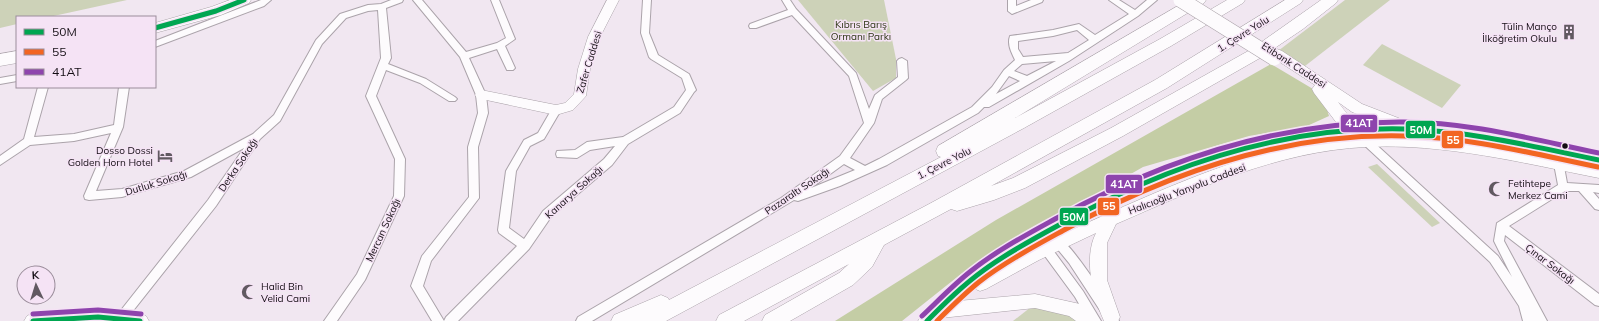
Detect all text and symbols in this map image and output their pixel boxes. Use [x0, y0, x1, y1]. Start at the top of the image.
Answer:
street label: 1. Çevre Yolu [1215, 13, 1271, 55]
legend [16, 16, 156, 88]
park label: Kıbrıs Barış Ormanı Parkı [831, 18, 891, 43]
place label: Tülin Manço İlköğretim Okulu [1482, 20, 1557, 45]
building icon: Tülin Manço İlköğretim Okulu [1560, 23, 1578, 41]
text: 50M [52, 24, 77, 39]
street label: Zafer Caddesi [573, 29, 605, 95]
street label: Etibank Caddesi [1259, 39, 1329, 91]
text: 55 [52, 44, 66, 59]
text: 41AT [52, 64, 82, 79]
line badge: 41AT [1340, 114, 1378, 133]
text: 41AT [1345, 116, 1373, 130]
line badge: 50M [1405, 120, 1436, 139]
text: 50M [1410, 123, 1432, 137]
line badge: 55 [1441, 130, 1464, 149]
text: 55 [1446, 133, 1460, 147]
street label: Derka Sokağı [215, 136, 261, 194]
unlabelled marker [1560, 141, 1570, 151]
place label: Dosso Dossi Golden Horn Hotel [68, 144, 153, 169]
street label: 1. Çevre Yolu [915, 144, 973, 182]
hotel icon: Dosso Dossi Golden Horn Hotel [156, 147, 174, 165]
street label: Halıcıoğlu Yanyolu Caddesi [1127, 161, 1247, 217]
street label: Kanarya Sokağı [542, 163, 606, 221]
street label: Pazaraltı Sokağı [762, 165, 832, 217]
street label: Dutluk Sokağı [123, 167, 189, 199]
line badge: 41AT [1105, 174, 1143, 194]
text: 41AT [1110, 177, 1138, 191]
place label: Fetihtepe Merkez Cami [1508, 177, 1568, 202]
mosque icon: Fetihtepe Merkez Cami [1487, 180, 1505, 198]
street label: Mercan Sokağı [363, 196, 403, 264]
line badge: 55 [1097, 197, 1120, 216]
text: 55 [1102, 199, 1116, 213]
line badge: 50M [1059, 207, 1089, 226]
text: 50M [1063, 210, 1085, 224]
street label: Çınar Sokağı [1523, 241, 1577, 287]
north arrow [16, 265, 56, 305]
text: K [31, 268, 40, 282]
place label: Halid Bin Velid Cami [261, 280, 310, 305]
mosque icon: Halid Bin Velid Cami [240, 283, 258, 301]

